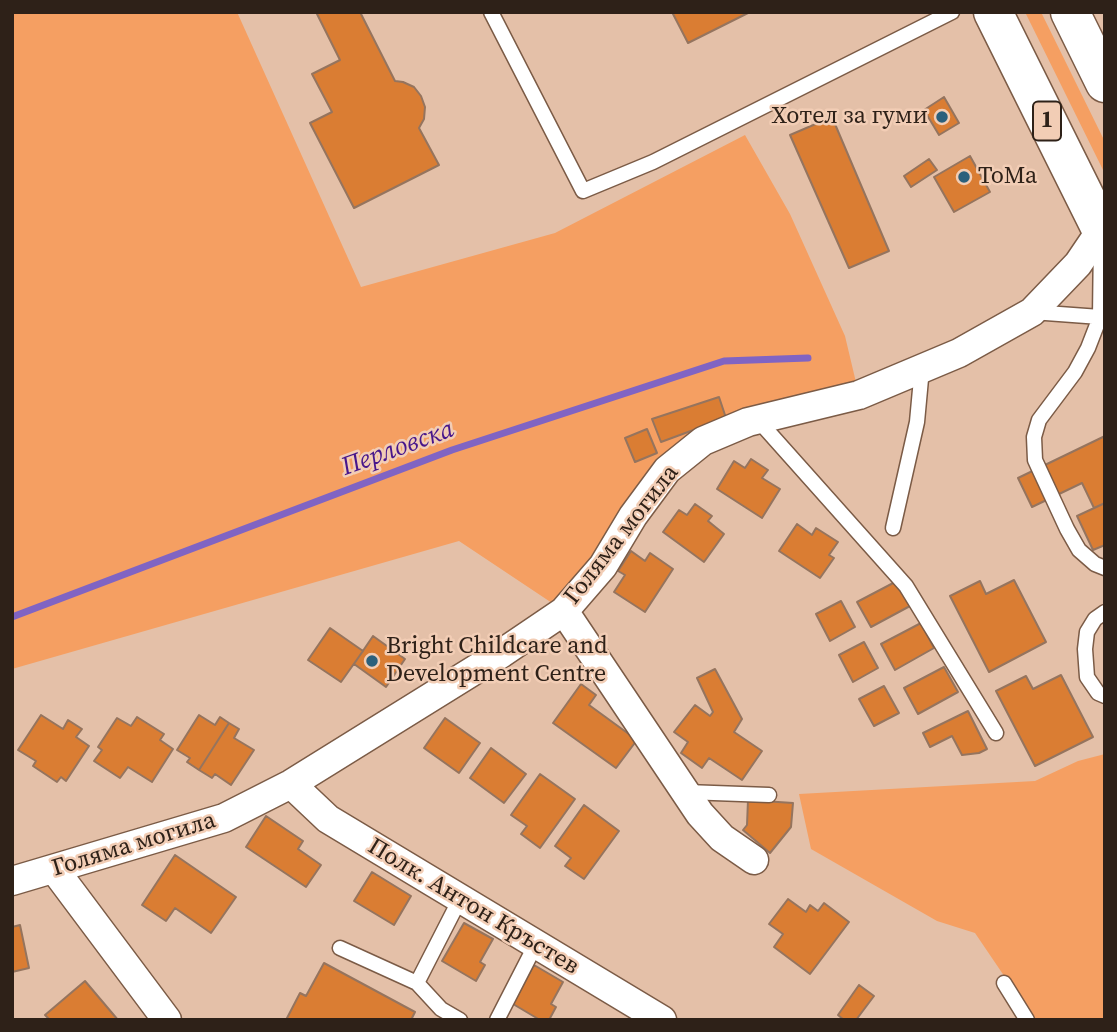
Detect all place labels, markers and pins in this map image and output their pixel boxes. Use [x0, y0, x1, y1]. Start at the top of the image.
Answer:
place label: Хотел за гуми [771, 103, 928, 131]
marker: Хотел за гуми [934, 109, 950, 125]
place label: ТоМа [978, 163, 1037, 191]
marker: ТоМа [956, 169, 972, 185]
place label: Bright Childcare and Development Centre [386, 633, 608, 689]
marker: Bright Childcare and Development Centre [364, 653, 380, 669]

